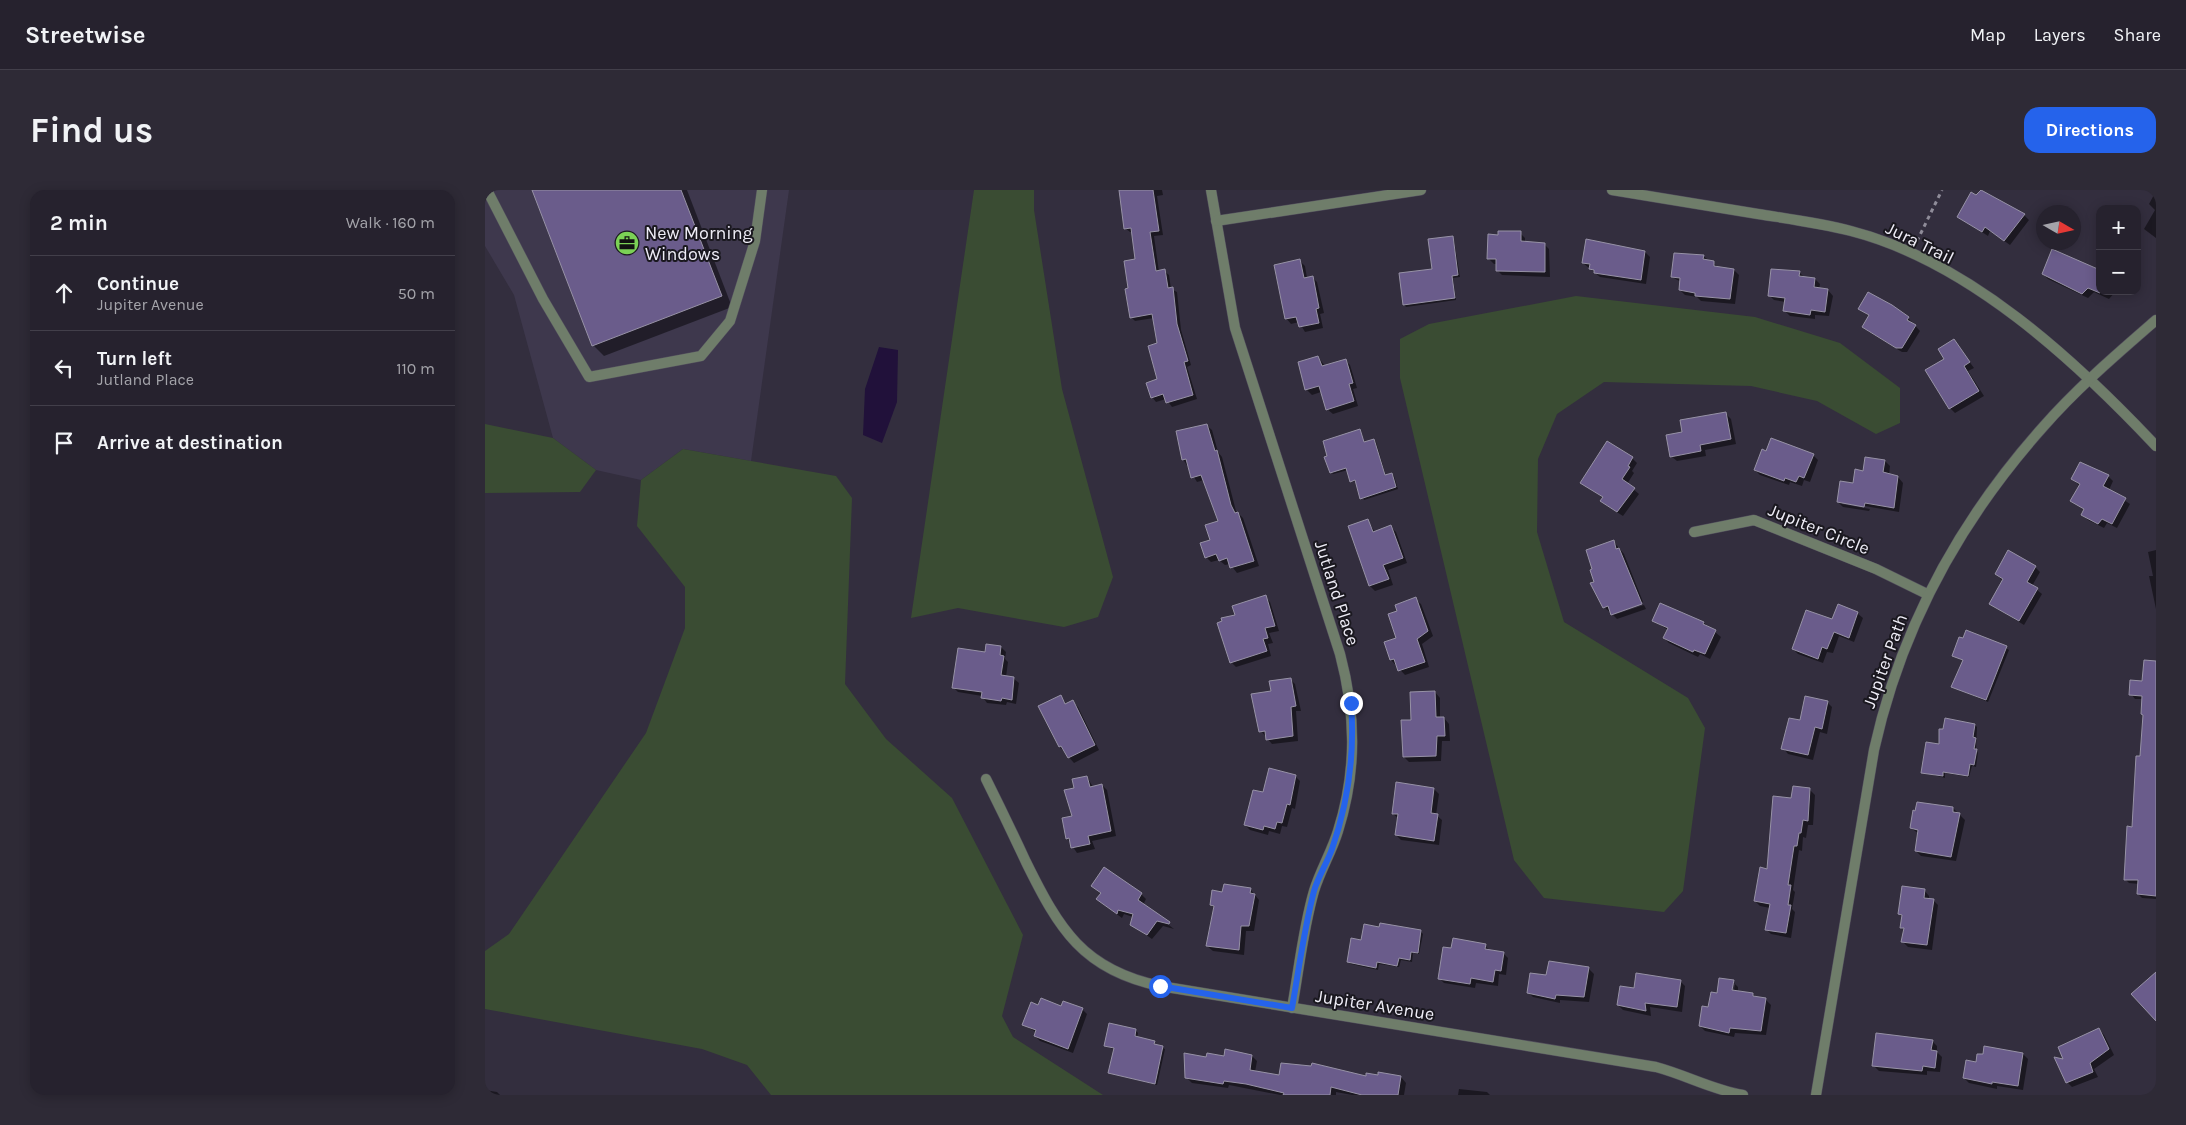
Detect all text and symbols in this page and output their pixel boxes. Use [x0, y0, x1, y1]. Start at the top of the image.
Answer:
text: Streetwise [25, 21, 146, 49]
text: Map [1970, 24, 2006, 46]
text: Layers [2034, 24, 2086, 46]
text: Share [2114, 24, 2161, 46]
button: Directions [2024, 107, 2156, 153]
text: Find us [30, 110, 153, 151]
north arrow [2036, 205, 2081, 250]
map controls [2096, 205, 2141, 295]
button: + [2096, 205, 2141, 250]
text: 2 min [50, 211, 108, 235]
text: Walk · 160 m [346, 213, 435, 232]
street label: Jura Trail [1882, 217, 1958, 269]
place label: New Morning Windows [645, 222, 753, 265]
office icon: New Morning Windows [614, 230, 640, 256]
button: − [2096, 250, 2141, 295]
text: Continue [97, 273, 179, 295]
icon: ahead [50, 279, 78, 307]
text: 50 m [398, 284, 435, 303]
text: Jupiter Avenue [97, 295, 204, 314]
text: Turn left [97, 348, 172, 370]
icon: left [50, 354, 78, 382]
text: 110 m [396, 359, 435, 378]
text: Jutland Place [97, 370, 194, 389]
icon: arrive [50, 429, 78, 457]
text: Arrive at destination [97, 432, 283, 454]
street label: Jupiter Circle [1765, 499, 1873, 559]
street label: Jutland Place [1310, 538, 1364, 648]
street label: Jupiter Path [1858, 611, 1912, 711]
route end [1340, 692, 1363, 715]
route start [1149, 975, 1172, 998]
street label: Jupiter Avenue [1314, 985, 1436, 1025]

